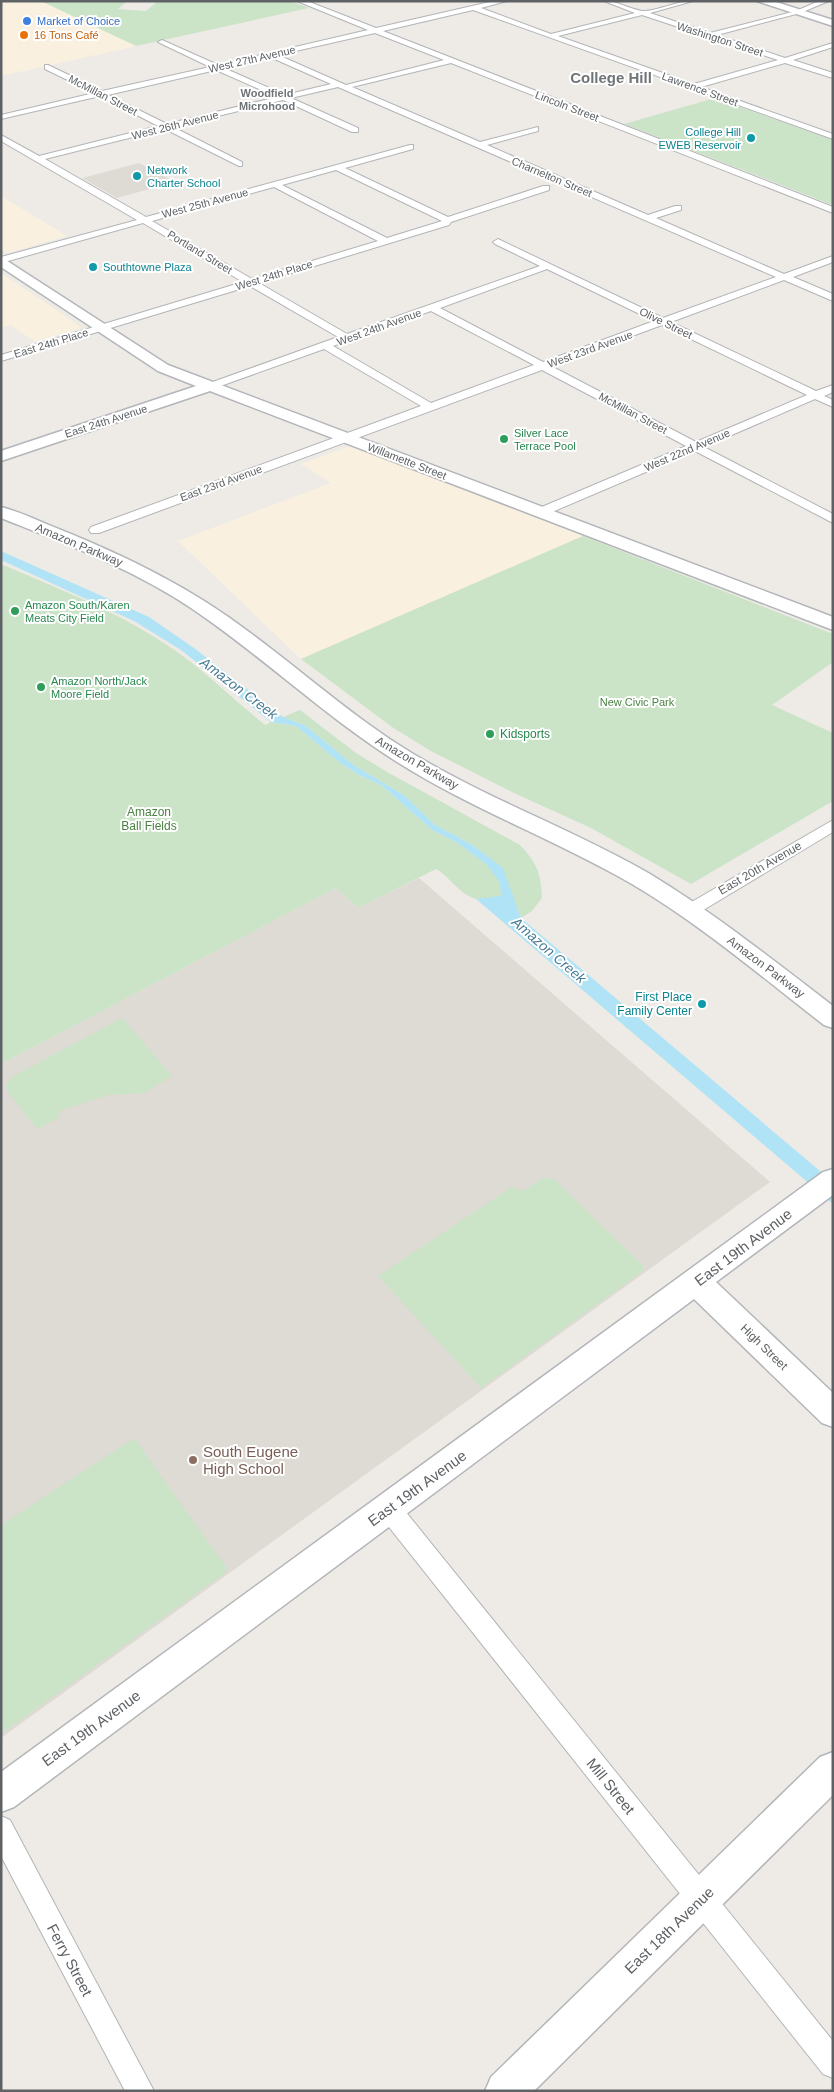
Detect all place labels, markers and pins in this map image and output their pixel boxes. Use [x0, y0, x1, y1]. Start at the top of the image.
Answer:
marker: Market of Choice [21, 15, 33, 27]
place label: Market of Choice [37, 15, 120, 27]
marker: 16 Tons Café [18, 29, 30, 41]
place label: 16 Tons Café [34, 29, 99, 41]
place label: College Hill EWEB Reservoir [658, 126, 741, 151]
marker: College Hill EWEB Reservoir [745, 132, 757, 144]
place label: Network Charter School [147, 164, 220, 189]
marker: Network Charter School [131, 170, 143, 182]
marker: Southtowne Plaza [87, 261, 99, 273]
place label: Southtowne Plaza [103, 261, 193, 273]
place label: Silver Lace Terrace Pool [514, 427, 576, 452]
marker: Silver Lace Terrace Pool [498, 433, 510, 445]
place label: Amazon South/Karen Meats City Field [25, 599, 130, 624]
marker: Amazon South/Karen Meats City Field [9, 605, 21, 617]
place label: Amazon North/Jack Moore Field [51, 675, 147, 700]
marker: Amazon North/Jack Moore Field [35, 681, 47, 693]
place label: Kidsports [500, 727, 550, 741]
marker: Kidsports [484, 728, 496, 740]
place label: First Place Family Center [617, 990, 692, 1018]
marker: First Place Family Center [696, 998, 708, 1010]
place label: South Eugene High School [203, 1443, 298, 1477]
marker: South Eugene High School [187, 1454, 199, 1466]

